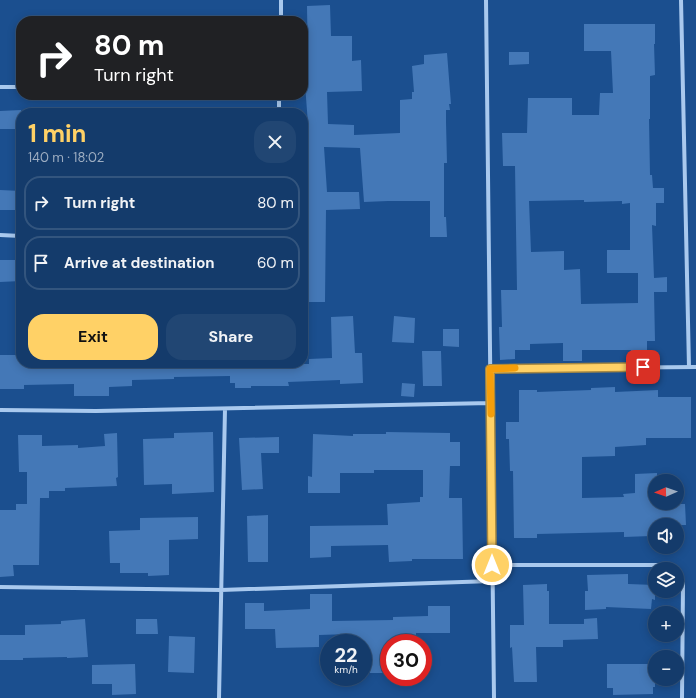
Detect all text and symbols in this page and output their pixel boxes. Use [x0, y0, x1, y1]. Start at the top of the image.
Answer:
text: 80 m [94, 27, 164, 64]
icon: right [28, 32, 80, 84]
text: Turn right [94, 63, 174, 87]
text: 1 min [28, 118, 86, 149]
button: close [254, 121, 296, 163]
text: 140 m · 18:02 [28, 149, 104, 166]
icon: right [30, 192, 52, 214]
text: Turn right [64, 193, 135, 213]
text: 80 m [257, 193, 294, 213]
icon: arrive [30, 252, 52, 274]
text: Arrive at destination [64, 253, 215, 273]
text: 60 m [257, 253, 294, 273]
button: Exit [28, 314, 158, 360]
button: Share [166, 314, 296, 360]
pin [626, 350, 660, 384]
icon: arrive [632, 356, 654, 378]
north arrow [648, 474, 684, 510]
map controls [648, 474, 684, 686]
button: sound [648, 518, 684, 554]
position arrow [471, 544, 513, 586]
button: layers [648, 562, 684, 598]
button: + [648, 606, 684, 642]
speed limit sign: 30 [380, 634, 432, 686]
text: 22 [334, 642, 358, 668]
button: − [648, 650, 684, 686]
text: km/h [334, 663, 358, 676]

